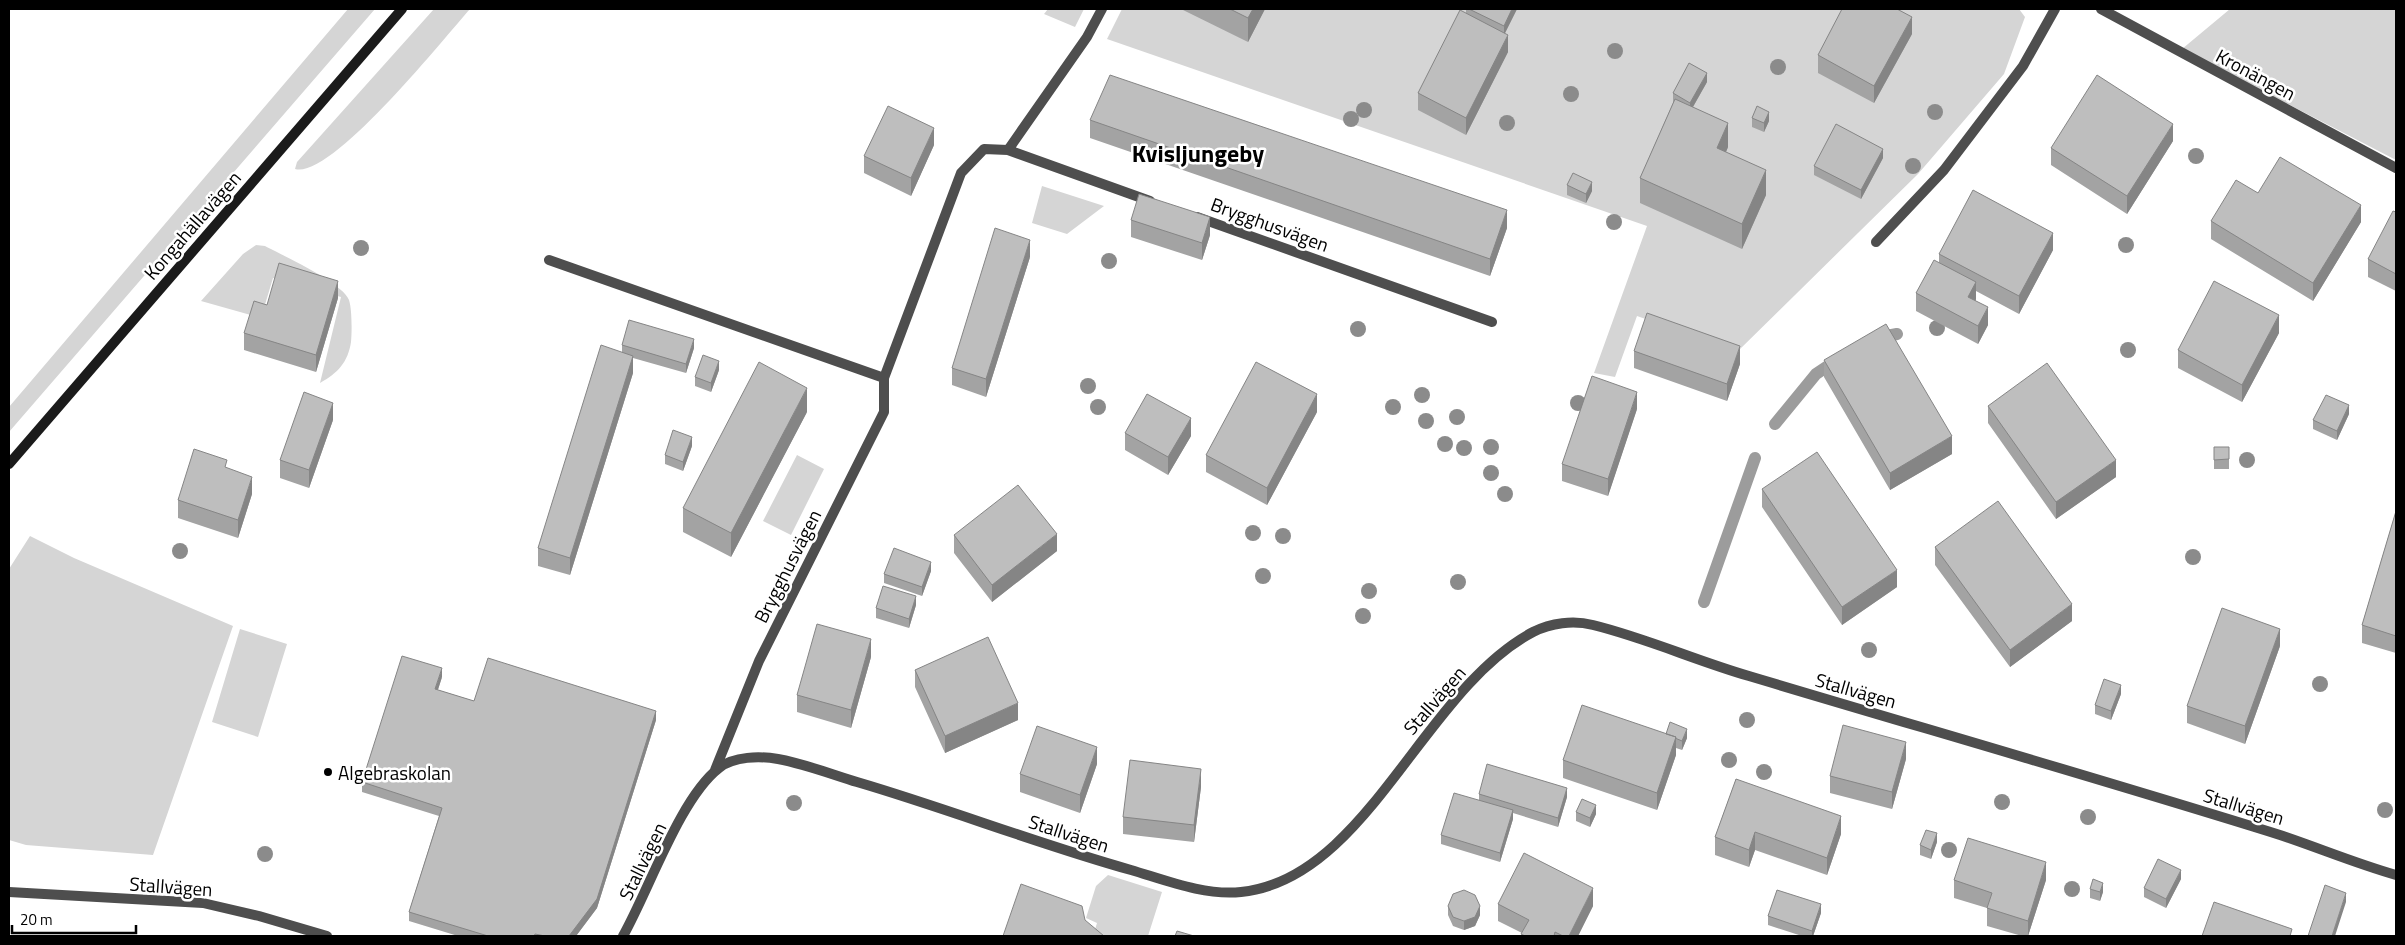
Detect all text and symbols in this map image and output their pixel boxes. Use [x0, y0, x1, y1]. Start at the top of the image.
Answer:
street label: Kronängen [2211, 41, 2301, 107]
district label: Kvisljungeby [1132, 135, 1264, 171]
street label: Kongahällavägen [136, 164, 248, 286]
street label: Brygghusvägen [1207, 189, 1333, 259]
street label: Brygghusvägen [746, 504, 828, 628]
street label: Stallvägen [1396, 659, 1472, 741]
street label: Stallvägen [1812, 665, 1900, 715]
place label: Algebraskolan [338, 758, 451, 787]
marker: Algebraskolan [322, 766, 334, 778]
street label: Stallvägen [2200, 780, 2288, 832]
street label: Stallvägen [1025, 806, 1113, 860]
street label: Stallvägen [611, 817, 673, 905]
street label: Stallvägen [129, 869, 213, 903]
scale bar [12, 902, 136, 934]
text: 20 m [20, 908, 53, 931]

